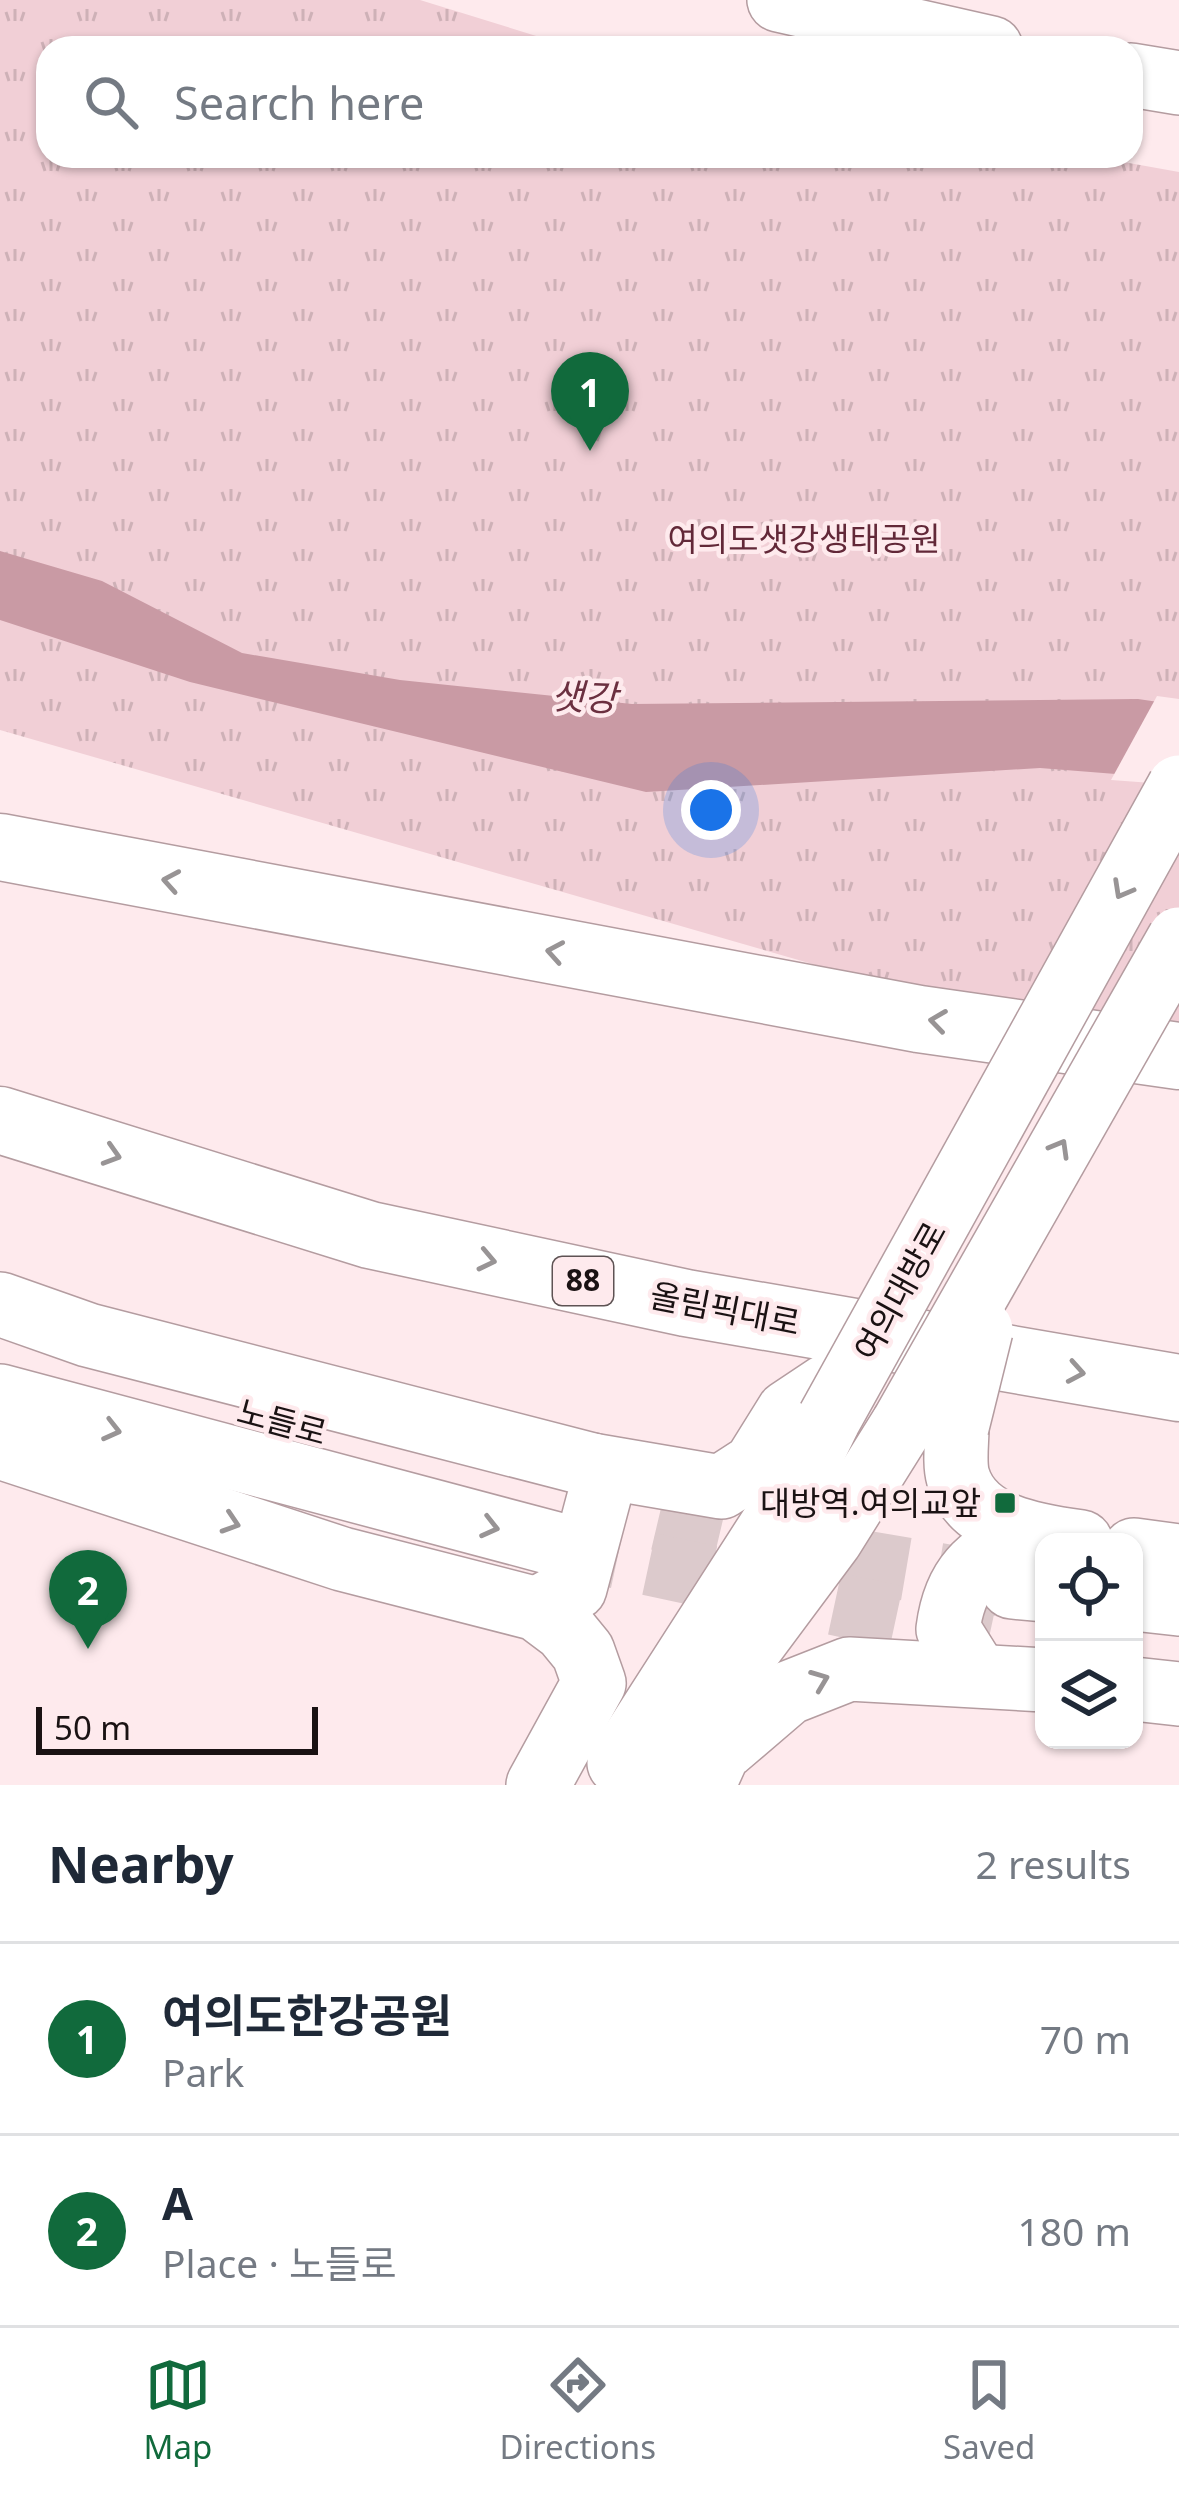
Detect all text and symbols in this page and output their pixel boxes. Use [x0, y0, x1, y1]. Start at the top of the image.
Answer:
search box [36, 36, 1143, 168]
icon: search [78, 69, 144, 135]
text: Search here [174, 72, 424, 133]
pin: 1 [551, 352, 629, 451]
park label: 여의도샛강생태공원 [667, 516, 941, 561]
water label: 샛강 [550, 671, 623, 722]
your location [681, 780, 741, 840]
one-way arrow [162, 869, 182, 895]
one-way arrow [1114, 877, 1137, 898]
one-way arrow [545, 940, 565, 966]
one-way arrow [929, 1009, 948, 1035]
one-way arrow [1046, 1139, 1069, 1161]
one-way arrow [101, 1141, 122, 1166]
street label: 여의대방로 [843, 1213, 956, 1368]
one-way arrow [476, 1247, 496, 1272]
road number: 88 [553, 1257, 613, 1305]
street label: 올림픽대로 [646, 1272, 804, 1345]
one-way arrow [1066, 1358, 1086, 1383]
street label: 노들로 [232, 1388, 332, 1455]
one-way arrow [101, 1416, 122, 1441]
place label: 대방역.여의교앞 [760, 1480, 981, 1525]
marker: 대방역.여의교앞 [992, 1490, 1018, 1516]
one-way arrow [220, 1509, 241, 1534]
one-way arrow [479, 1513, 499, 1538]
map controls [1035, 1533, 1143, 1749]
button: locate [1035, 1533, 1143, 1641]
pin: 2 [49, 1550, 127, 1649]
button: layers [1035, 1641, 1143, 1749]
one-way arrow [809, 1670, 830, 1694]
scale bar [36, 1701, 318, 1754]
text: 50 m [54, 1705, 131, 1750]
text: Nearby [48, 1828, 234, 1898]
text: 2 results [976, 1837, 1131, 1890]
text: 여의도한강공원 [162, 1984, 452, 2045]
text: 1 [76, 2012, 98, 2065]
text: 70 m [1040, 2012, 1131, 2065]
text: Park [162, 2045, 244, 2098]
text: A [162, 2172, 193, 2233]
text: 2 [76, 2204, 98, 2257]
text: 180 m [1017, 2204, 1131, 2257]
text: Place · 노들로 [162, 2236, 397, 2289]
tab: Map [144, 2352, 212, 2469]
tab: Directions [499, 2352, 656, 2469]
tab: Saved [943, 2352, 1035, 2469]

